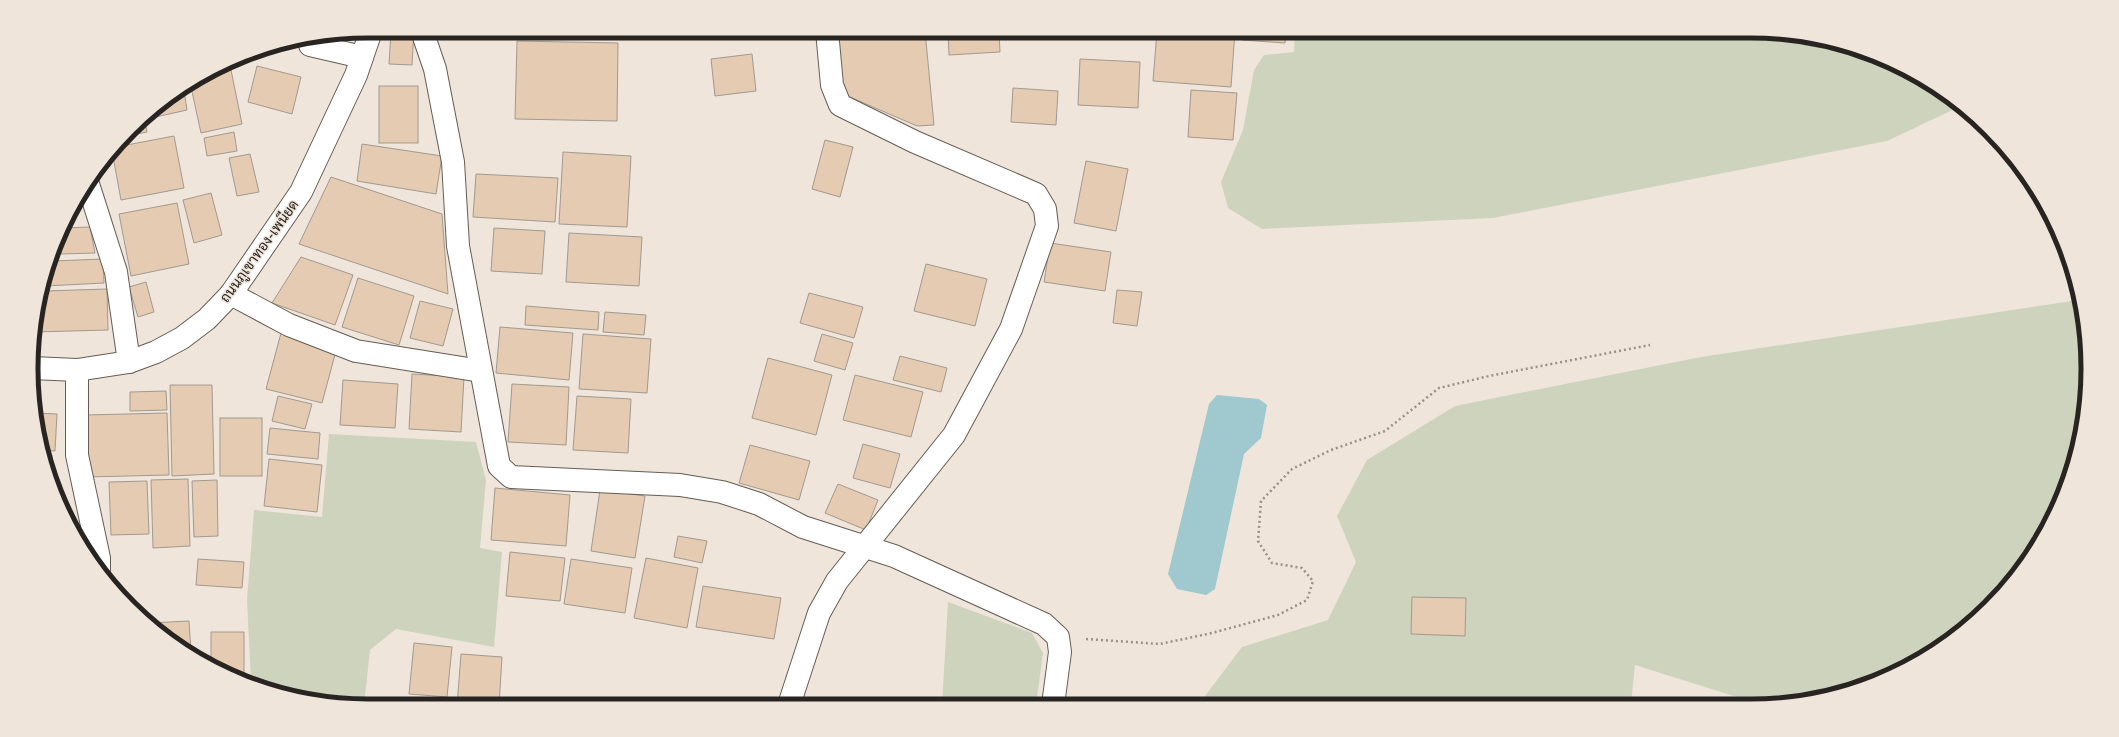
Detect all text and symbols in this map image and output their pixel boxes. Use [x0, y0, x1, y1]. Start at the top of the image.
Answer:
street label: ถนนภูเขาทอง-เพนียด [216, 196, 303, 306]

